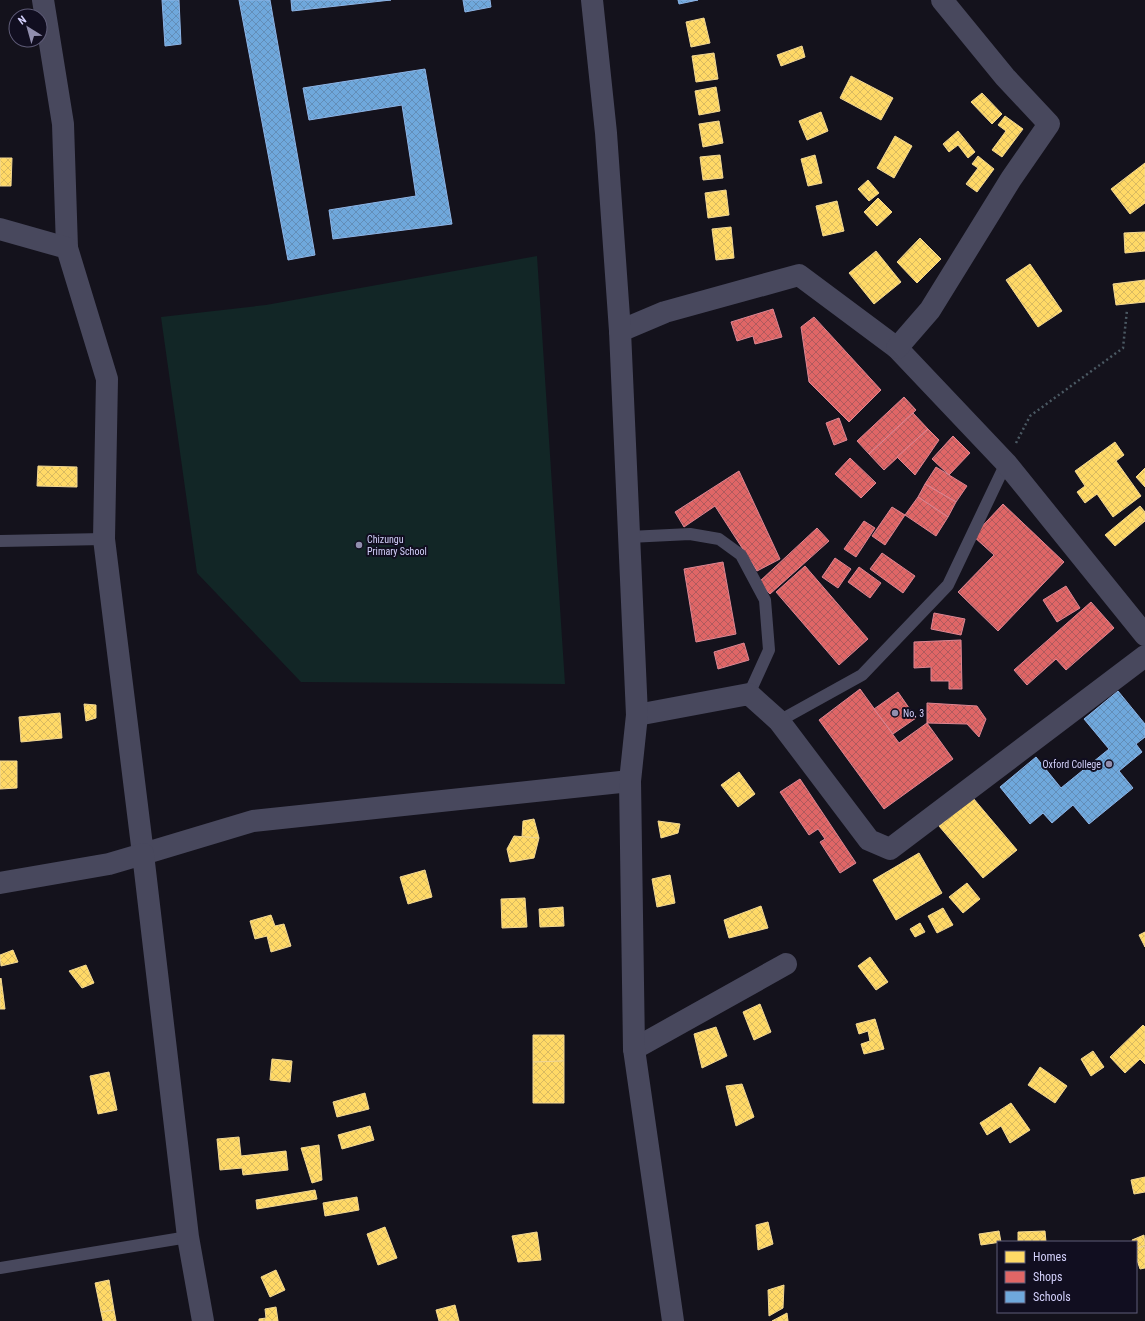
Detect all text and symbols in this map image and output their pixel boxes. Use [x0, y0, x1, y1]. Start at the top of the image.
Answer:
north arrow [8, 8, 48, 48]
text: N [16, 13, 29, 28]
place label: Chizungu Primary School [367, 534, 427, 557]
marker: Chizungu Primary School [354, 540, 364, 550]
marker: No. 3 [890, 708, 900, 718]
place label: No. 3 [903, 708, 924, 719]
place label: Oxford College [1043, 759, 1101, 770]
marker: Oxford College [1104, 759, 1114, 769]
legend [997, 1241, 1137, 1313]
text: Homes [1033, 1250, 1067, 1264]
text: Shops [1033, 1270, 1062, 1284]
text: Schools [1033, 1290, 1071, 1304]

